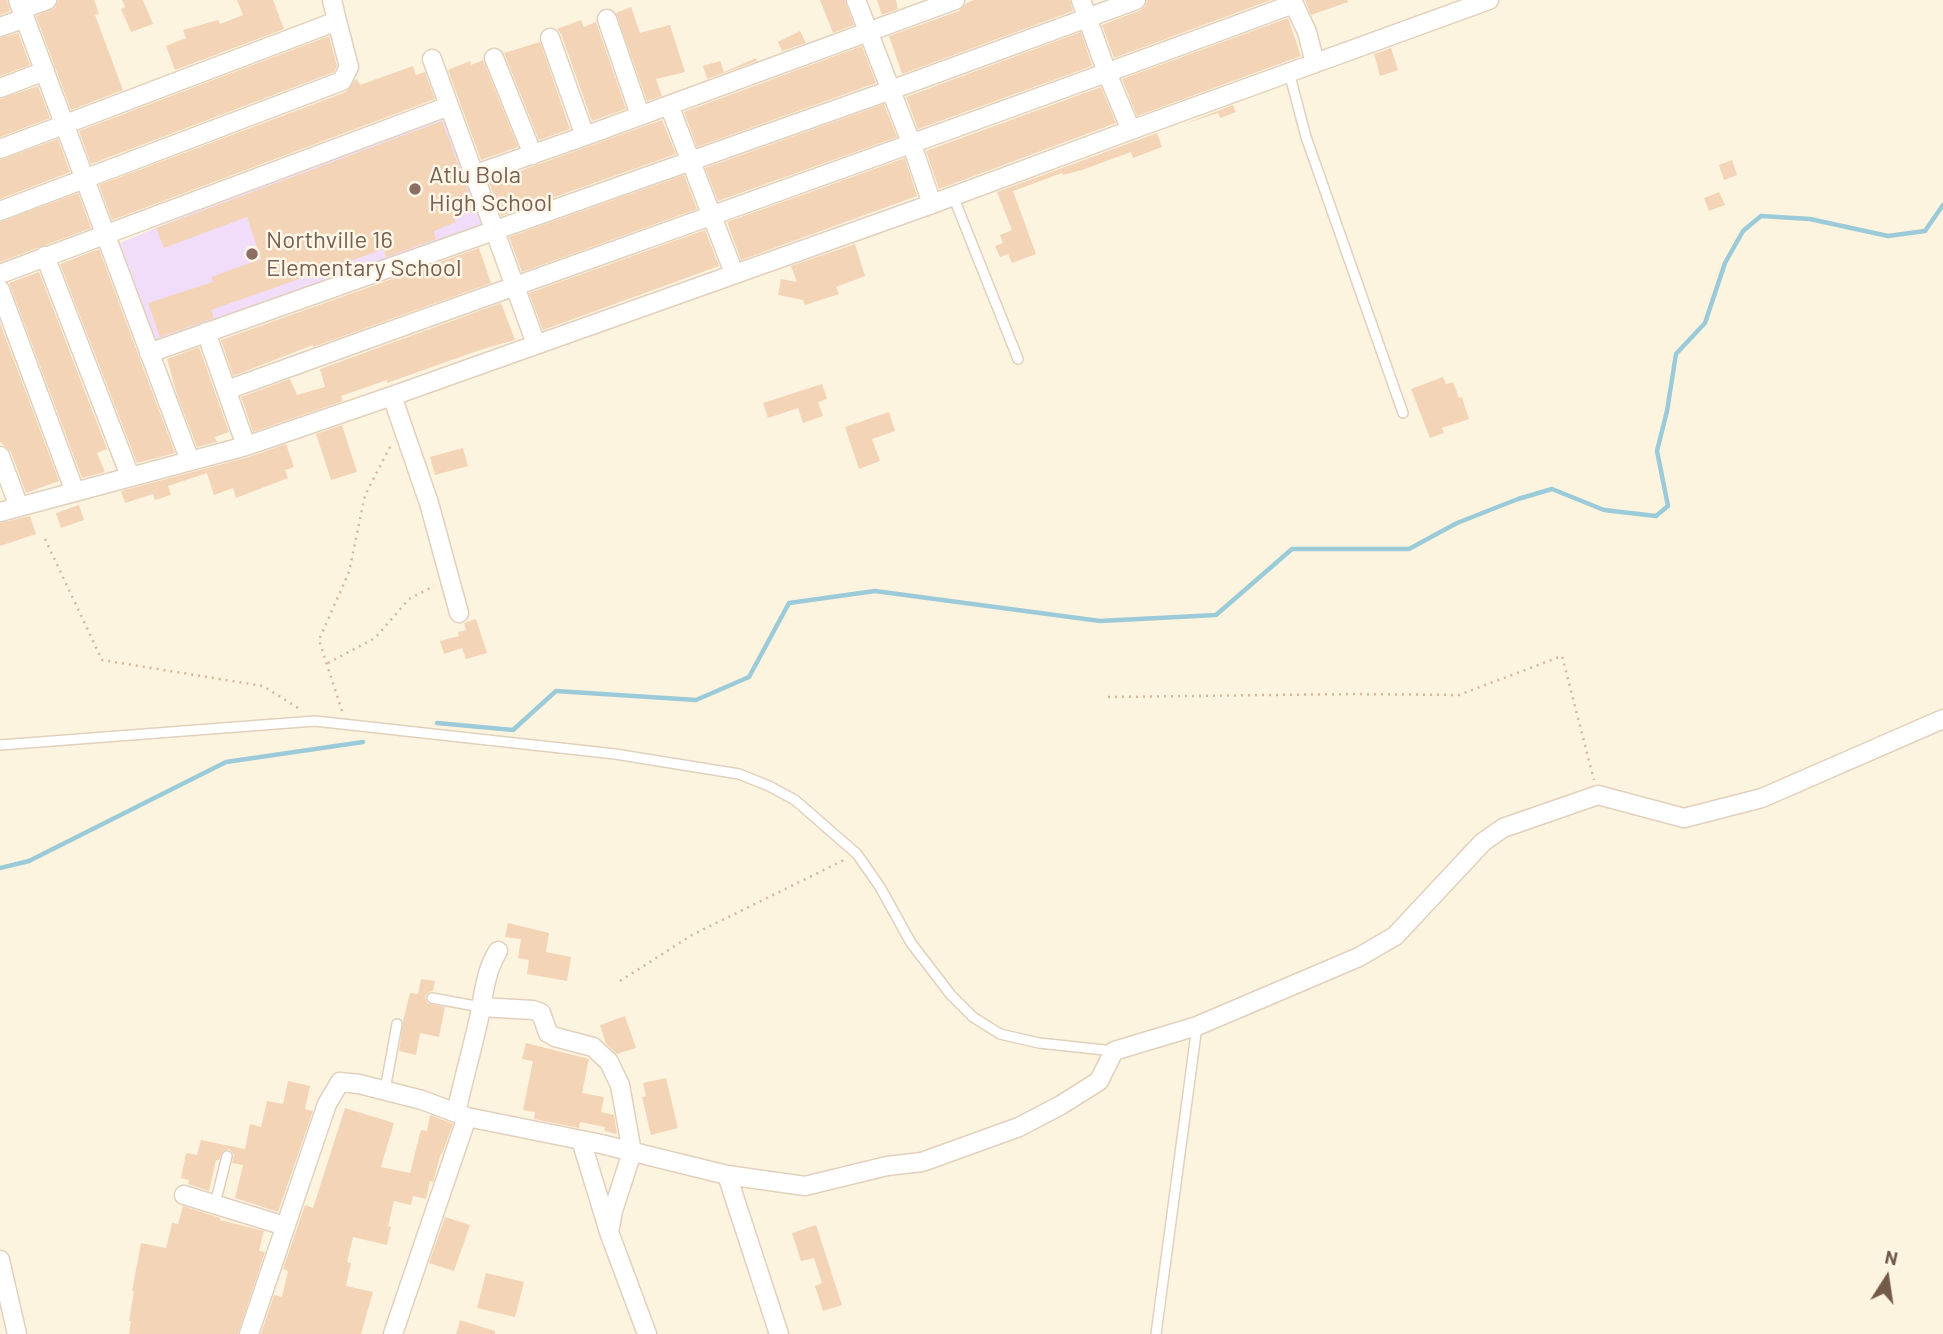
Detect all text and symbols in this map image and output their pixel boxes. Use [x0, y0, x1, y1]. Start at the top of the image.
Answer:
place label: Atlu Bola High School [429, 161, 552, 217]
marker: Atlu Bola High School [407, 181, 423, 197]
place label: Northville 16 Elementary School [266, 226, 461, 282]
marker: Northville 16 Elementary School [244, 246, 260, 262]
north arrow [1852, 1243, 1922, 1313]
text: N [1883, 1244, 1900, 1270]

